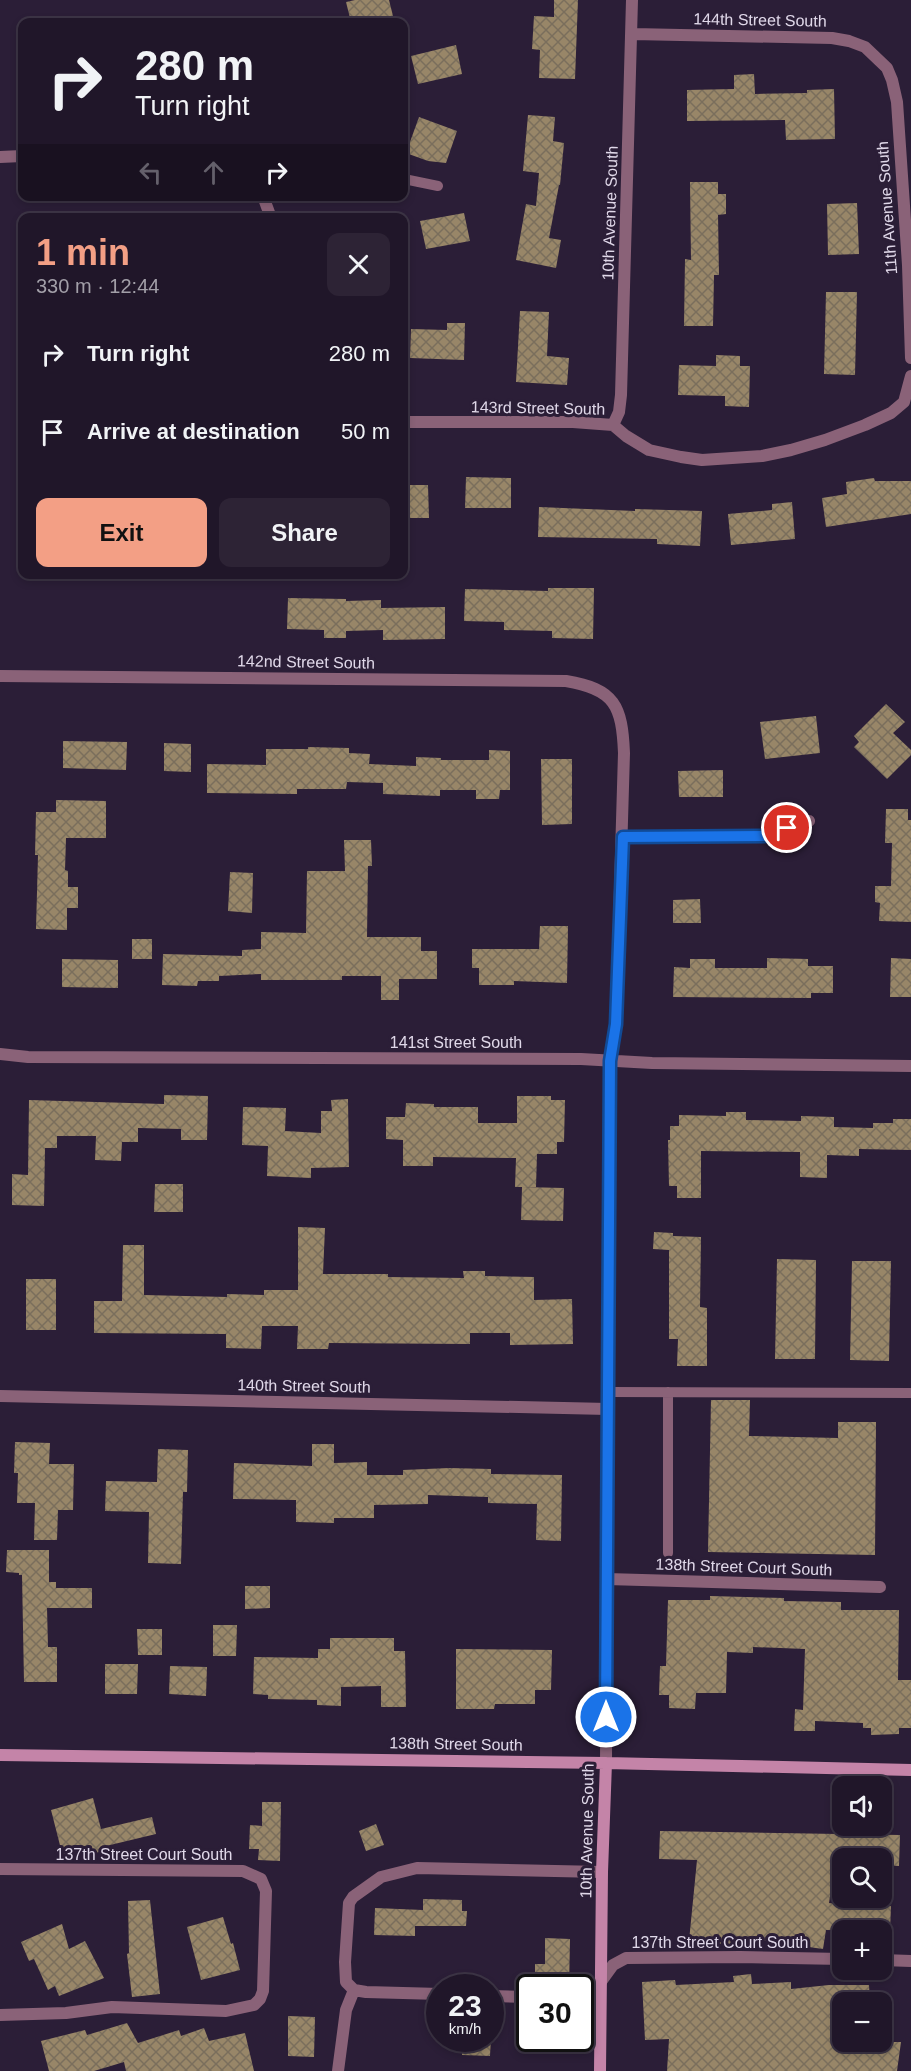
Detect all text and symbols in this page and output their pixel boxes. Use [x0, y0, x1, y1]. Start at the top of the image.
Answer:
street label: 144th Street South [693, 10, 827, 30]
icon: right [36, 42, 114, 120]
text: 280 m [135, 42, 254, 89]
text: Turn right [135, 91, 250, 121]
street label: 11th Avenue South [874, 141, 900, 275]
street label: 10th Avenue South [599, 145, 621, 281]
icon: left [134, 156, 167, 189]
icon: ahead [197, 156, 230, 189]
icon: right [260, 156, 293, 189]
text: 1 min [36, 232, 130, 273]
button: close [327, 233, 390, 296]
text: 330 m · 12:44 [36, 275, 159, 297]
icon: right [36, 338, 69, 371]
text: Turn right [87, 341, 189, 366]
text: 280 m [329, 341, 390, 366]
street label: 143rd Street South [471, 398, 605, 418]
icon: arrive [36, 416, 69, 449]
text: Arrive at destination [87, 419, 300, 444]
text: 50 m [341, 419, 390, 444]
button: Exit [36, 498, 207, 567]
button: Share [219, 498, 390, 567]
street label: 142nd Street South [237, 652, 375, 672]
pin [761, 802, 812, 853]
icon: arrive [770, 811, 803, 844]
street label: 141st Street South [390, 1034, 522, 1051]
street label: 140th Street South [237, 1376, 371, 1396]
street label: 138th Street Court South [655, 1555, 833, 1579]
position arrow [574, 1685, 638, 1749]
street label: 138th Street South [389, 1734, 523, 1754]
street label: 10th Avenue South [577, 1763, 597, 1899]
map controls [832, 1776, 892, 2052]
button: sound [832, 1776, 892, 1836]
street label: 137th Street Court South [56, 1846, 233, 1863]
button: search [832, 1848, 892, 1908]
button: + [832, 1920, 892, 1980]
street label: 137th Street Court South [632, 1934, 809, 1951]
speed limit sign: 30 [516, 1974, 594, 2052]
text: 23 [448, 1989, 482, 2022]
button: − [832, 1992, 892, 2052]
text: km/h [449, 2020, 481, 2037]

